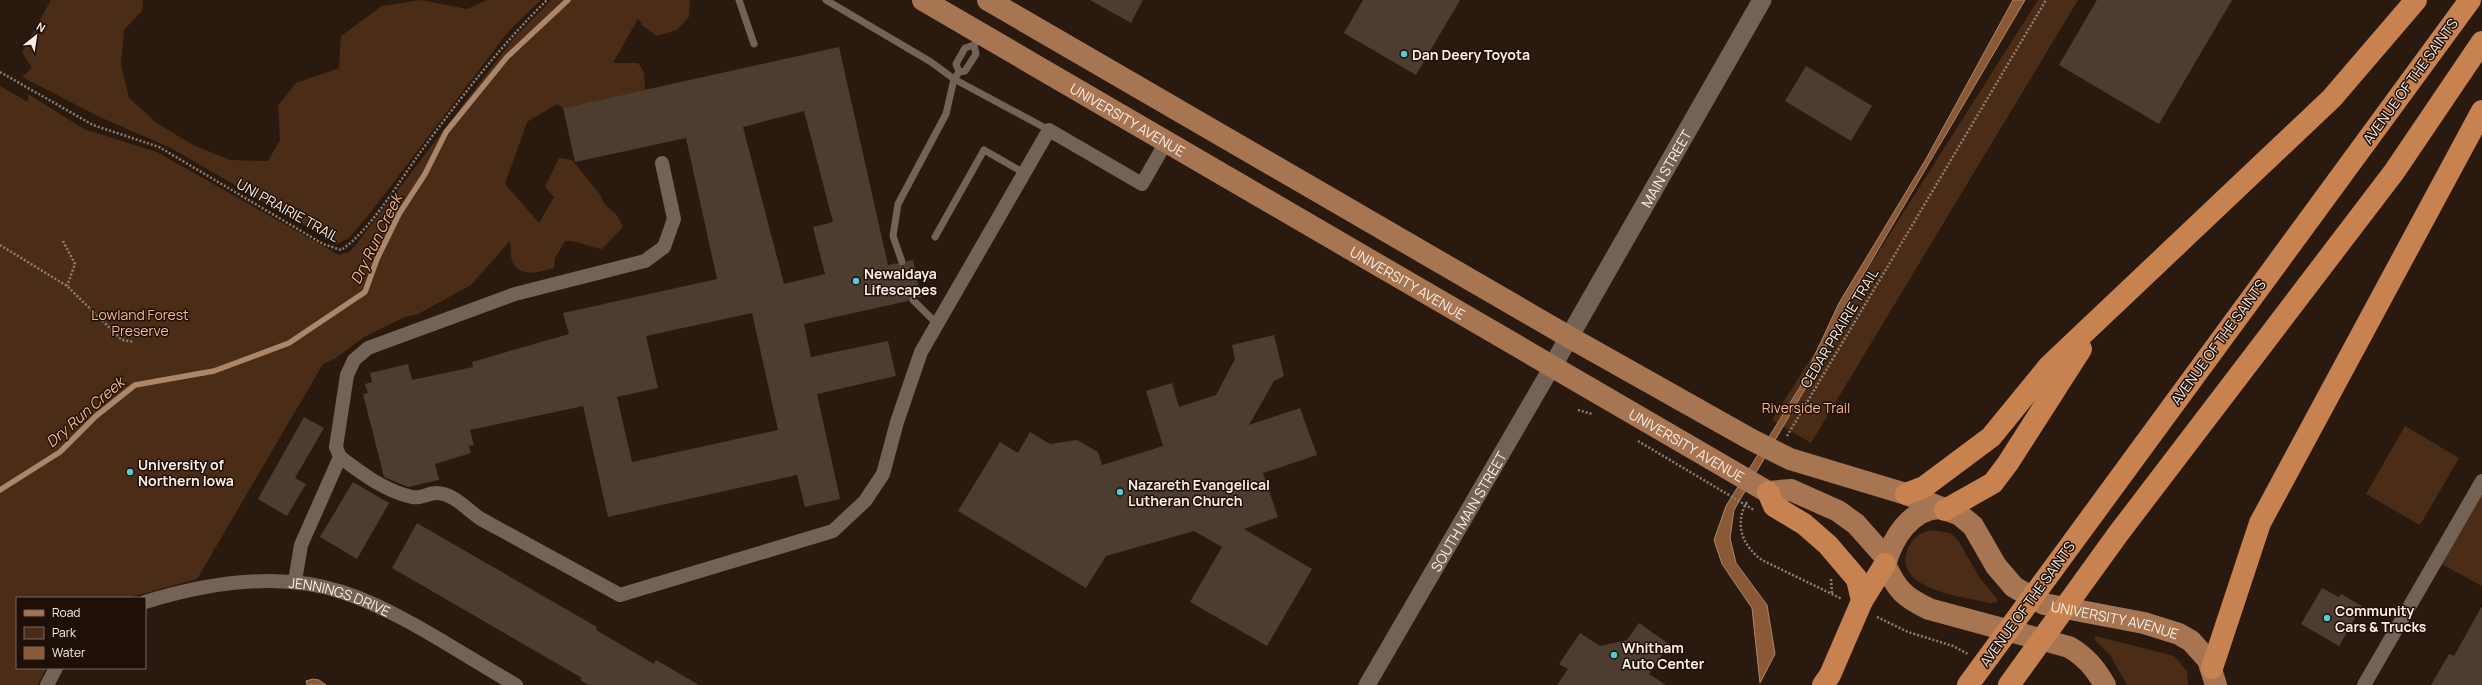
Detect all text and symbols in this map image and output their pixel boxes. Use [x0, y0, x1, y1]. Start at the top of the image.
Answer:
street label: AVENUE OF THE SAINTS [2358, 14, 2462, 147]
north arrow [16, 16, 56, 56]
text: N [34, 18, 49, 35]
place label: Dan Deery Toyota [1412, 45, 1530, 64]
marker: Dan Deery Toyota [1399, 49, 1409, 59]
street label: UNIVERSITY AVENUE [1067, 78, 1189, 160]
street label: MAIN STREET [1636, 125, 1696, 210]
street label: UNI PRAIRIE TRAIL [233, 174, 343, 246]
water label: Dry Run Creek [345, 188, 408, 287]
street label: UNIVERSITY AVENUE [1347, 241, 1469, 323]
place label: Newaldaya Lifescapes [864, 264, 937, 299]
street label: CEDAR PRAIRIE TRAIL [1796, 265, 1882, 391]
street label: AVENUE OF THE SAINTS [2166, 275, 2270, 408]
marker: Newaldaya Lifescapes [851, 276, 861, 286]
park label: Lowland Forest Preserve [91, 305, 189, 340]
water label: Dry Run Creek [41, 370, 131, 452]
park label: Riverside Trail [1762, 398, 1850, 417]
street label: UNIVERSITY AVENUE [1626, 404, 1748, 486]
street label: SOUTH MAIN STREET [1426, 447, 1511, 575]
place label: University of Northern Iowa [138, 455, 234, 490]
marker: University of Northern Iowa [125, 467, 135, 477]
place label: Nazareth Evangelical Lutheran Church [1128, 475, 1270, 510]
marker: Nazareth Evangelical Lutheran Church [1115, 487, 1125, 497]
street label: AVENUE OF THE SAINTS [1975, 537, 2079, 670]
street label: JENNINGS DRIVE [288, 572, 394, 620]
street label: UNIVERSITY AVENUE [2049, 596, 2181, 643]
legend [16, 597, 146, 669]
place label: Community Cars & Trucks [2335, 601, 2427, 636]
text: Road [52, 604, 80, 621]
marker: Community Cars & Trucks [2322, 613, 2332, 623]
text: Park [52, 624, 77, 641]
place label: Whitham Auto Center [1622, 638, 1705, 673]
text: Water [52, 644, 86, 661]
marker: Whitham Auto Center [1609, 650, 1619, 660]

